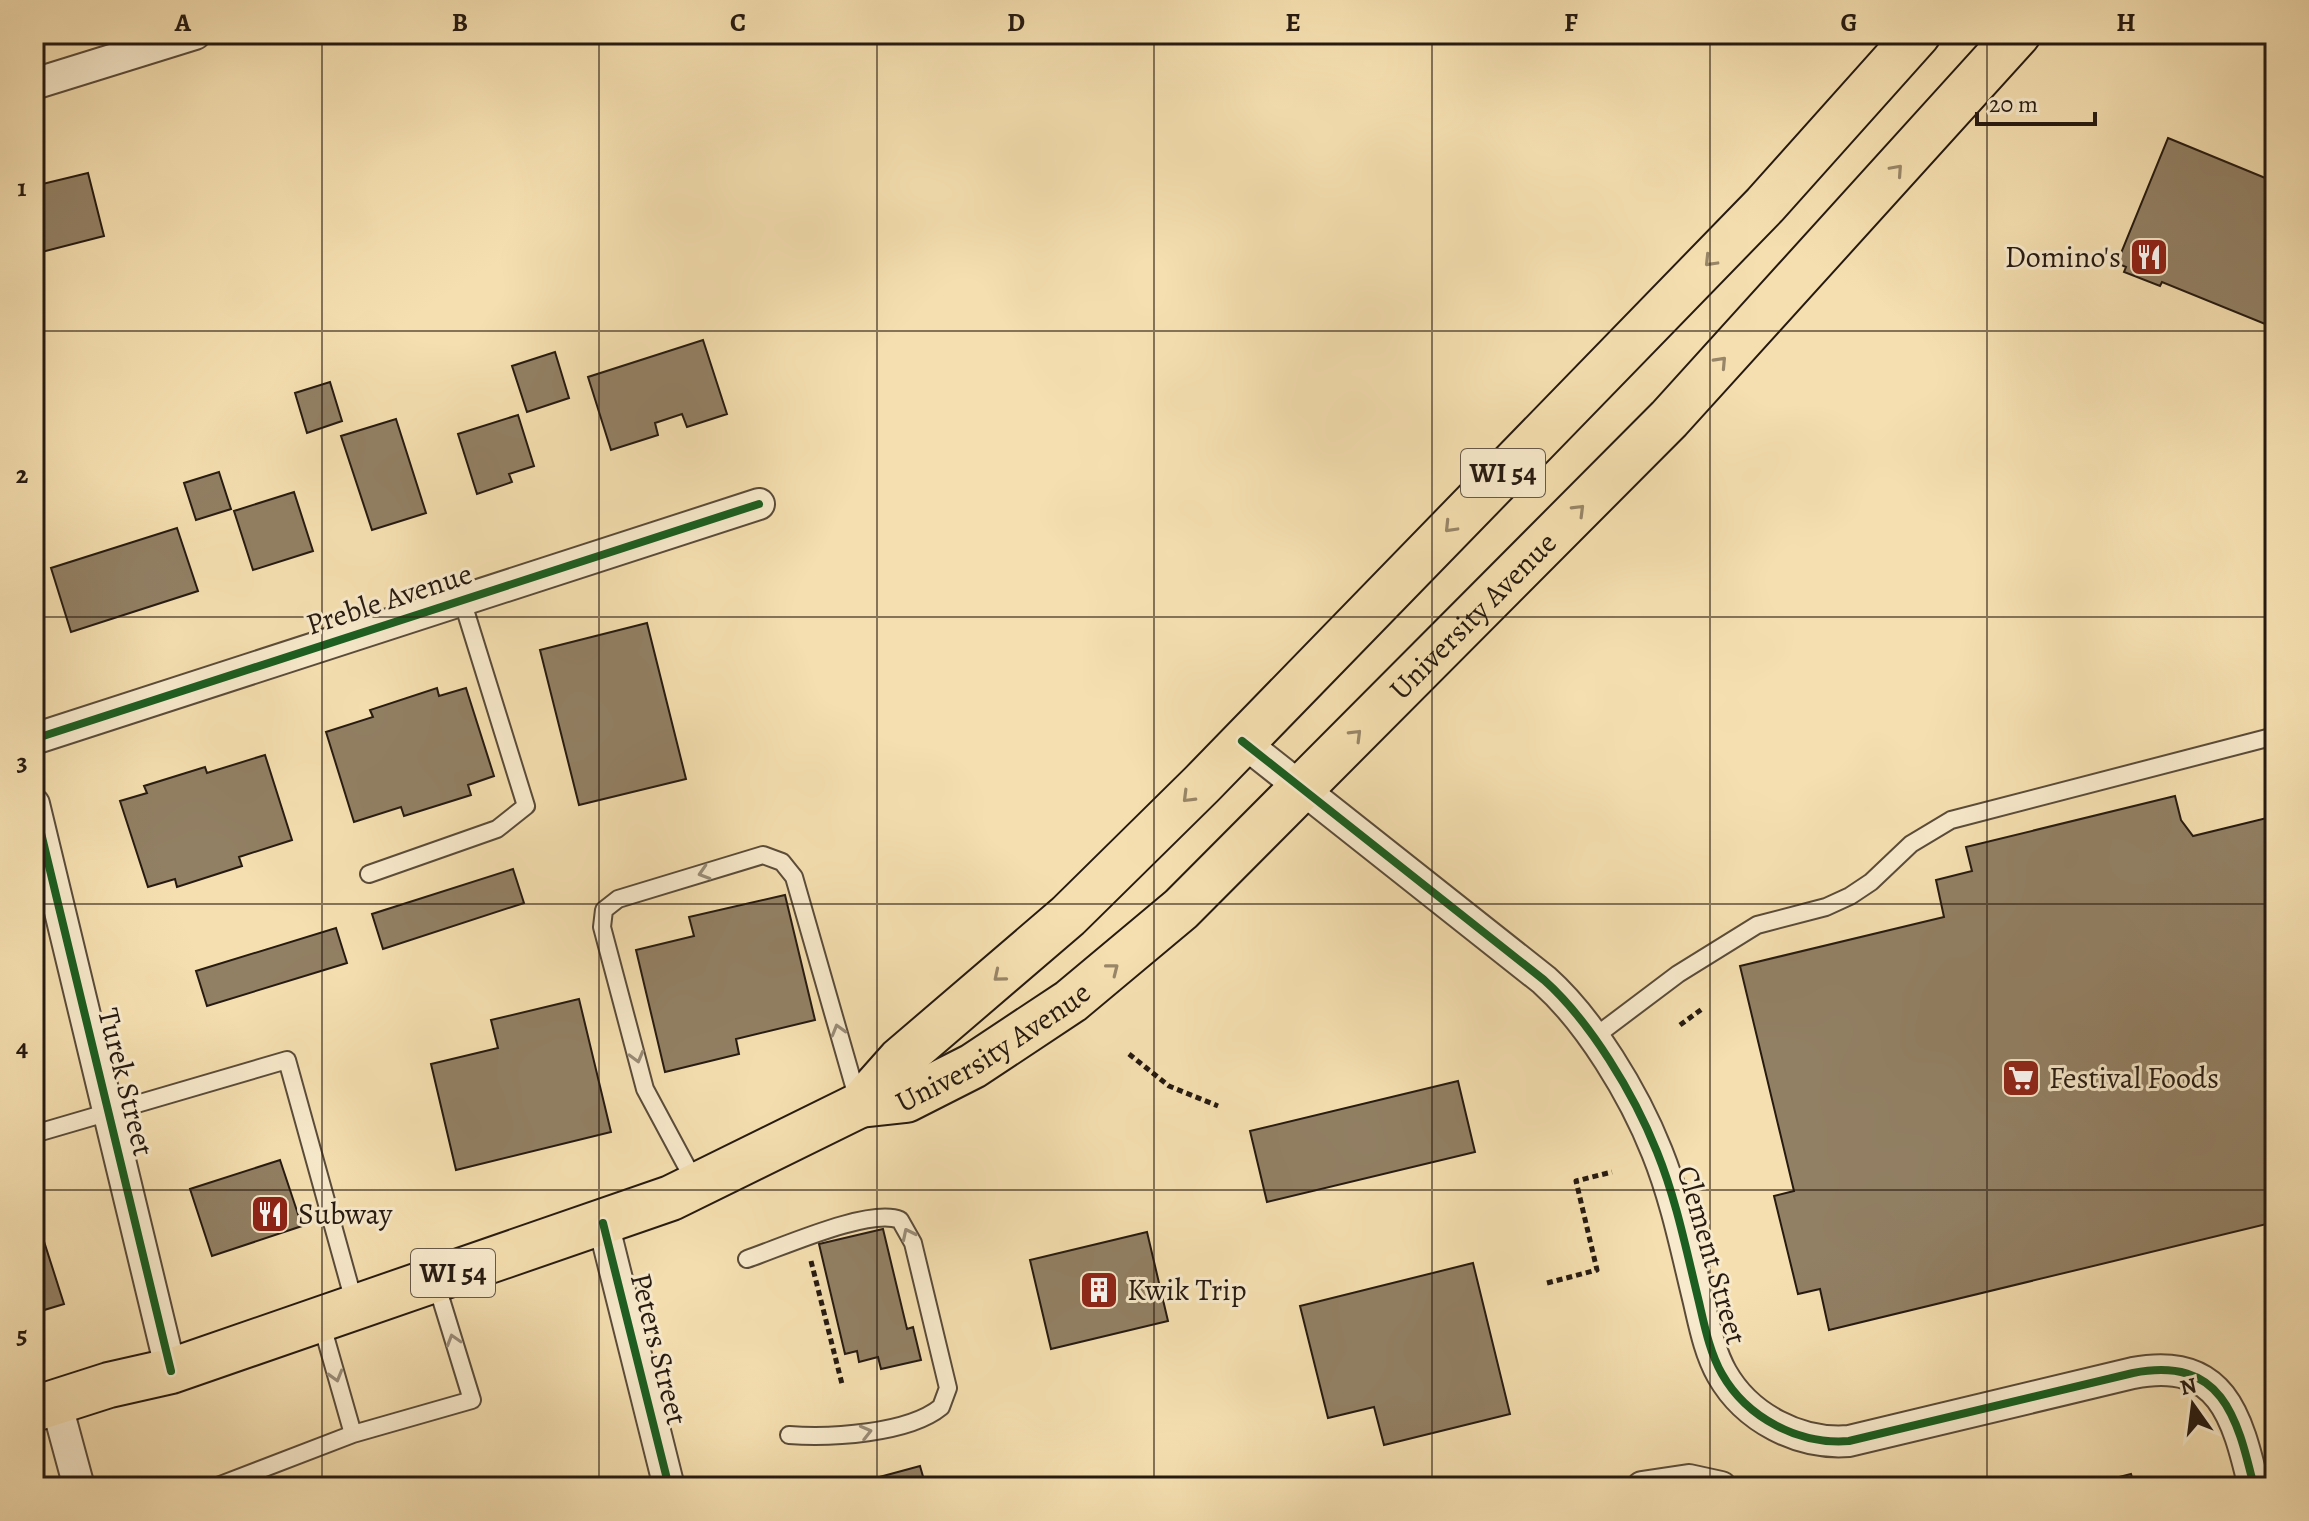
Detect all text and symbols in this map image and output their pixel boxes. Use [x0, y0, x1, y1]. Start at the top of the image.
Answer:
text: A [174, 5, 192, 40]
text: B [452, 5, 468, 40]
text: C [730, 5, 746, 40]
text: D [1007, 5, 1025, 40]
text: E [1285, 5, 1301, 40]
text: F [1564, 5, 1578, 40]
text: G [1840, 5, 1858, 40]
text: H [2116, 5, 2136, 40]
scale bar [1977, 76, 2095, 126]
text: 20 m [1989, 88, 2038, 120]
one-way arrow [1888, 165, 1903, 179]
text: 1 [17, 170, 27, 205]
restaurant icon: Domino's [2128, 236, 2170, 278]
place label: Domino's [2005, 237, 2121, 277]
one-way arrow [1705, 252, 1719, 266]
one-way arrow [1712, 356, 1726, 371]
road number: WI 54 [1461, 449, 1545, 497]
text: 2 [16, 457, 29, 492]
one-way arrow [1569, 505, 1584, 519]
one-way arrow [1445, 518, 1460, 532]
street label: University Avenue [1380, 523, 1565, 709]
street label: Preble Avenue [301, 553, 477, 645]
one-way arrow [1347, 730, 1362, 744]
text: 3 [16, 744, 28, 779]
one-way arrow [1183, 788, 1197, 803]
one-way arrow [698, 863, 712, 879]
one-way arrow [1104, 964, 1118, 979]
one-way arrow [994, 966, 1008, 981]
street label: University Avenue [889, 973, 1099, 1122]
street label: Turek Street [88, 1004, 164, 1160]
one-way arrow [831, 1024, 847, 1037]
text: 4 [16, 1030, 28, 1065]
one-way arrow [627, 1050, 644, 1064]
supermarket icon: Festival Foods [2000, 1057, 2042, 1099]
place label: Festival Foods [2049, 1058, 2219, 1098]
street label: Clement Street [1667, 1161, 1757, 1349]
restaurant icon: Subway [249, 1193, 291, 1235]
place label: Subway [298, 1194, 393, 1234]
one-way arrow [902, 1228, 918, 1242]
road number: WI 54 [411, 1249, 495, 1297]
street label: Peters Street [621, 1269, 697, 1429]
building icon: Kwik Trip [1078, 1269, 1120, 1311]
place label: Kwik Trip [1127, 1270, 1247, 1310]
text: 5 [16, 1317, 28, 1352]
one-way arrow [447, 1333, 463, 1347]
north arrow [2153, 1365, 2233, 1445]
one-way arrow [327, 1368, 343, 1382]
text: N [2177, 1370, 2200, 1403]
one-way arrow [859, 1424, 873, 1441]

